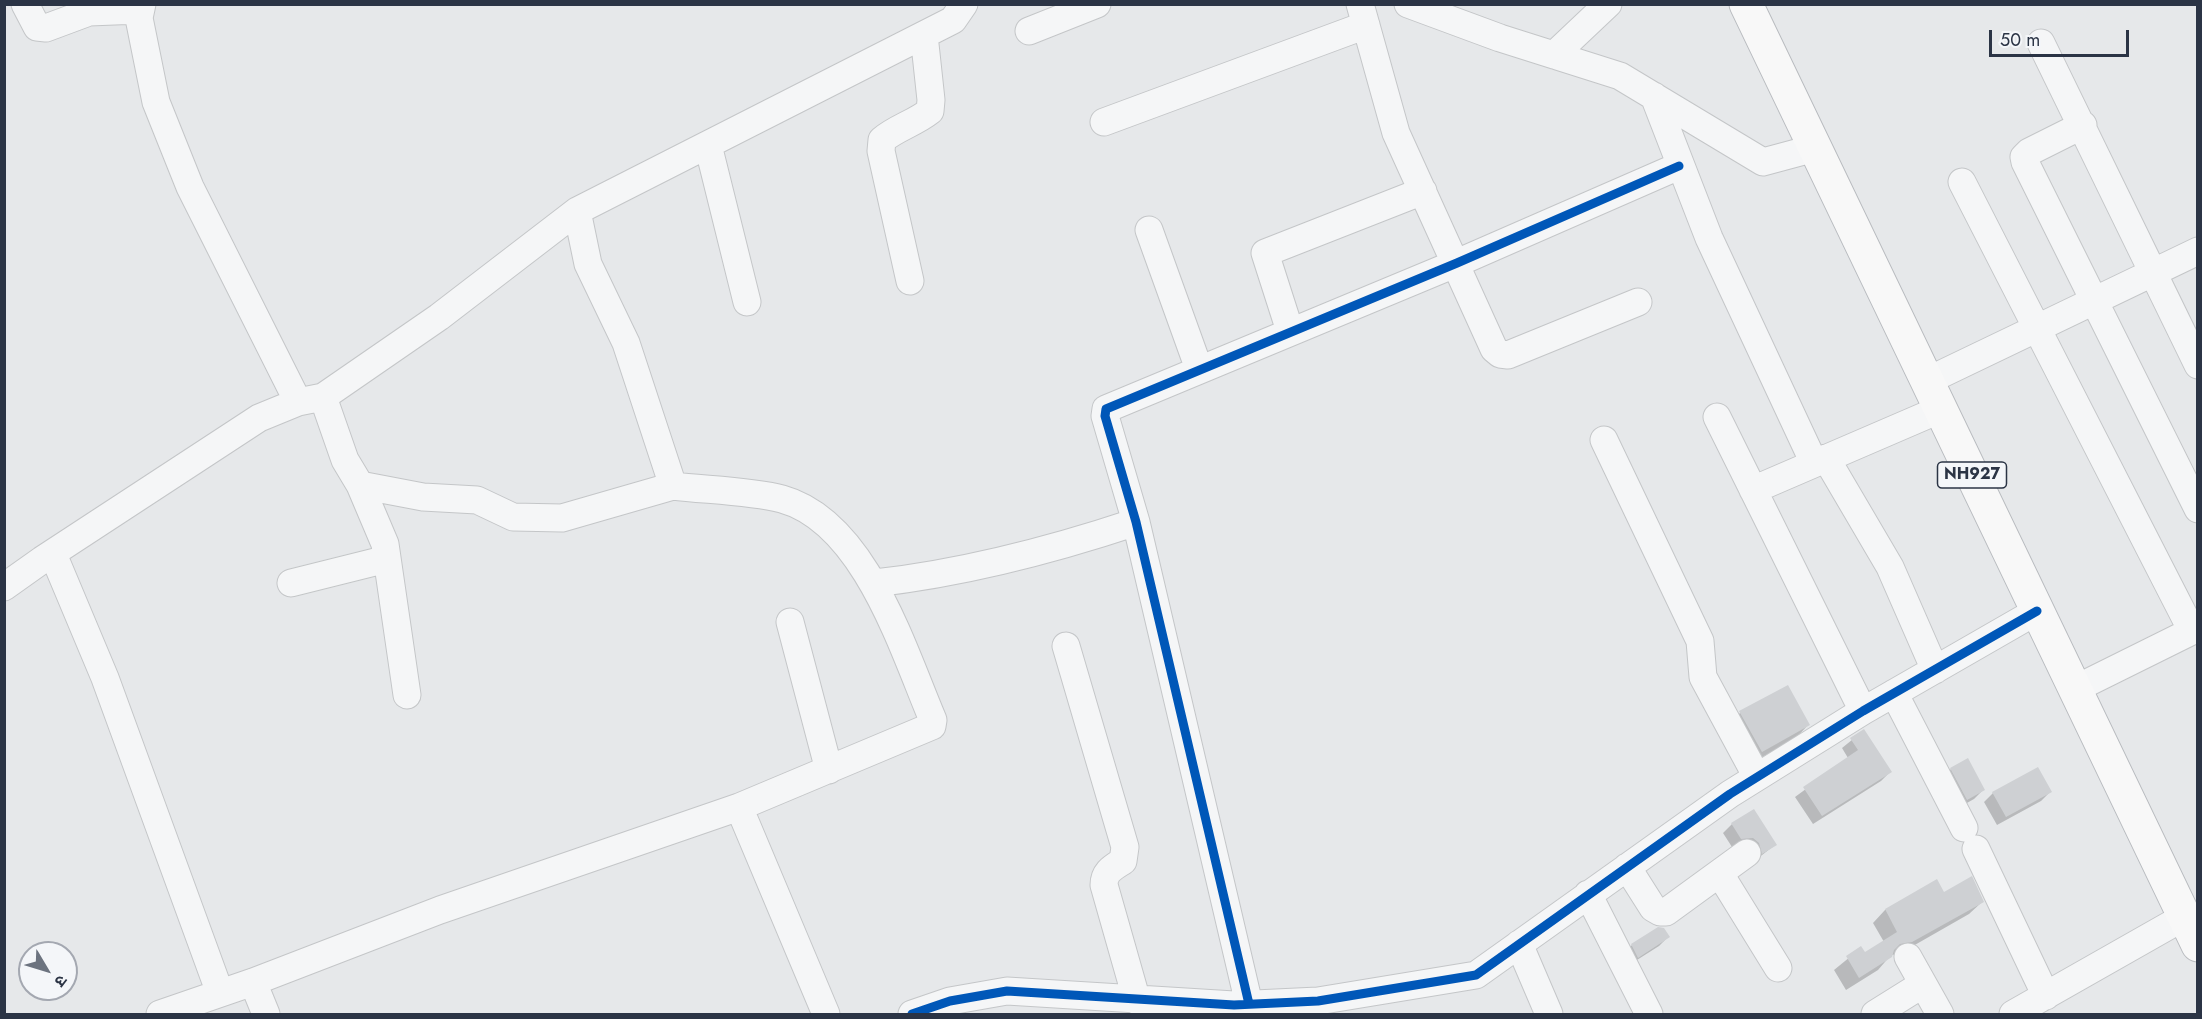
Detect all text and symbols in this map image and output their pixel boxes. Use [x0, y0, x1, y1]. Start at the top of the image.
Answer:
scale bar [1992, 18, 2132, 56]
text: 50 m [2000, 27, 2040, 53]
road number: NH927 [1938, 462, 2006, 488]
north arrow [18, 941, 78, 1001]
text: उ [49, 970, 73, 992]

